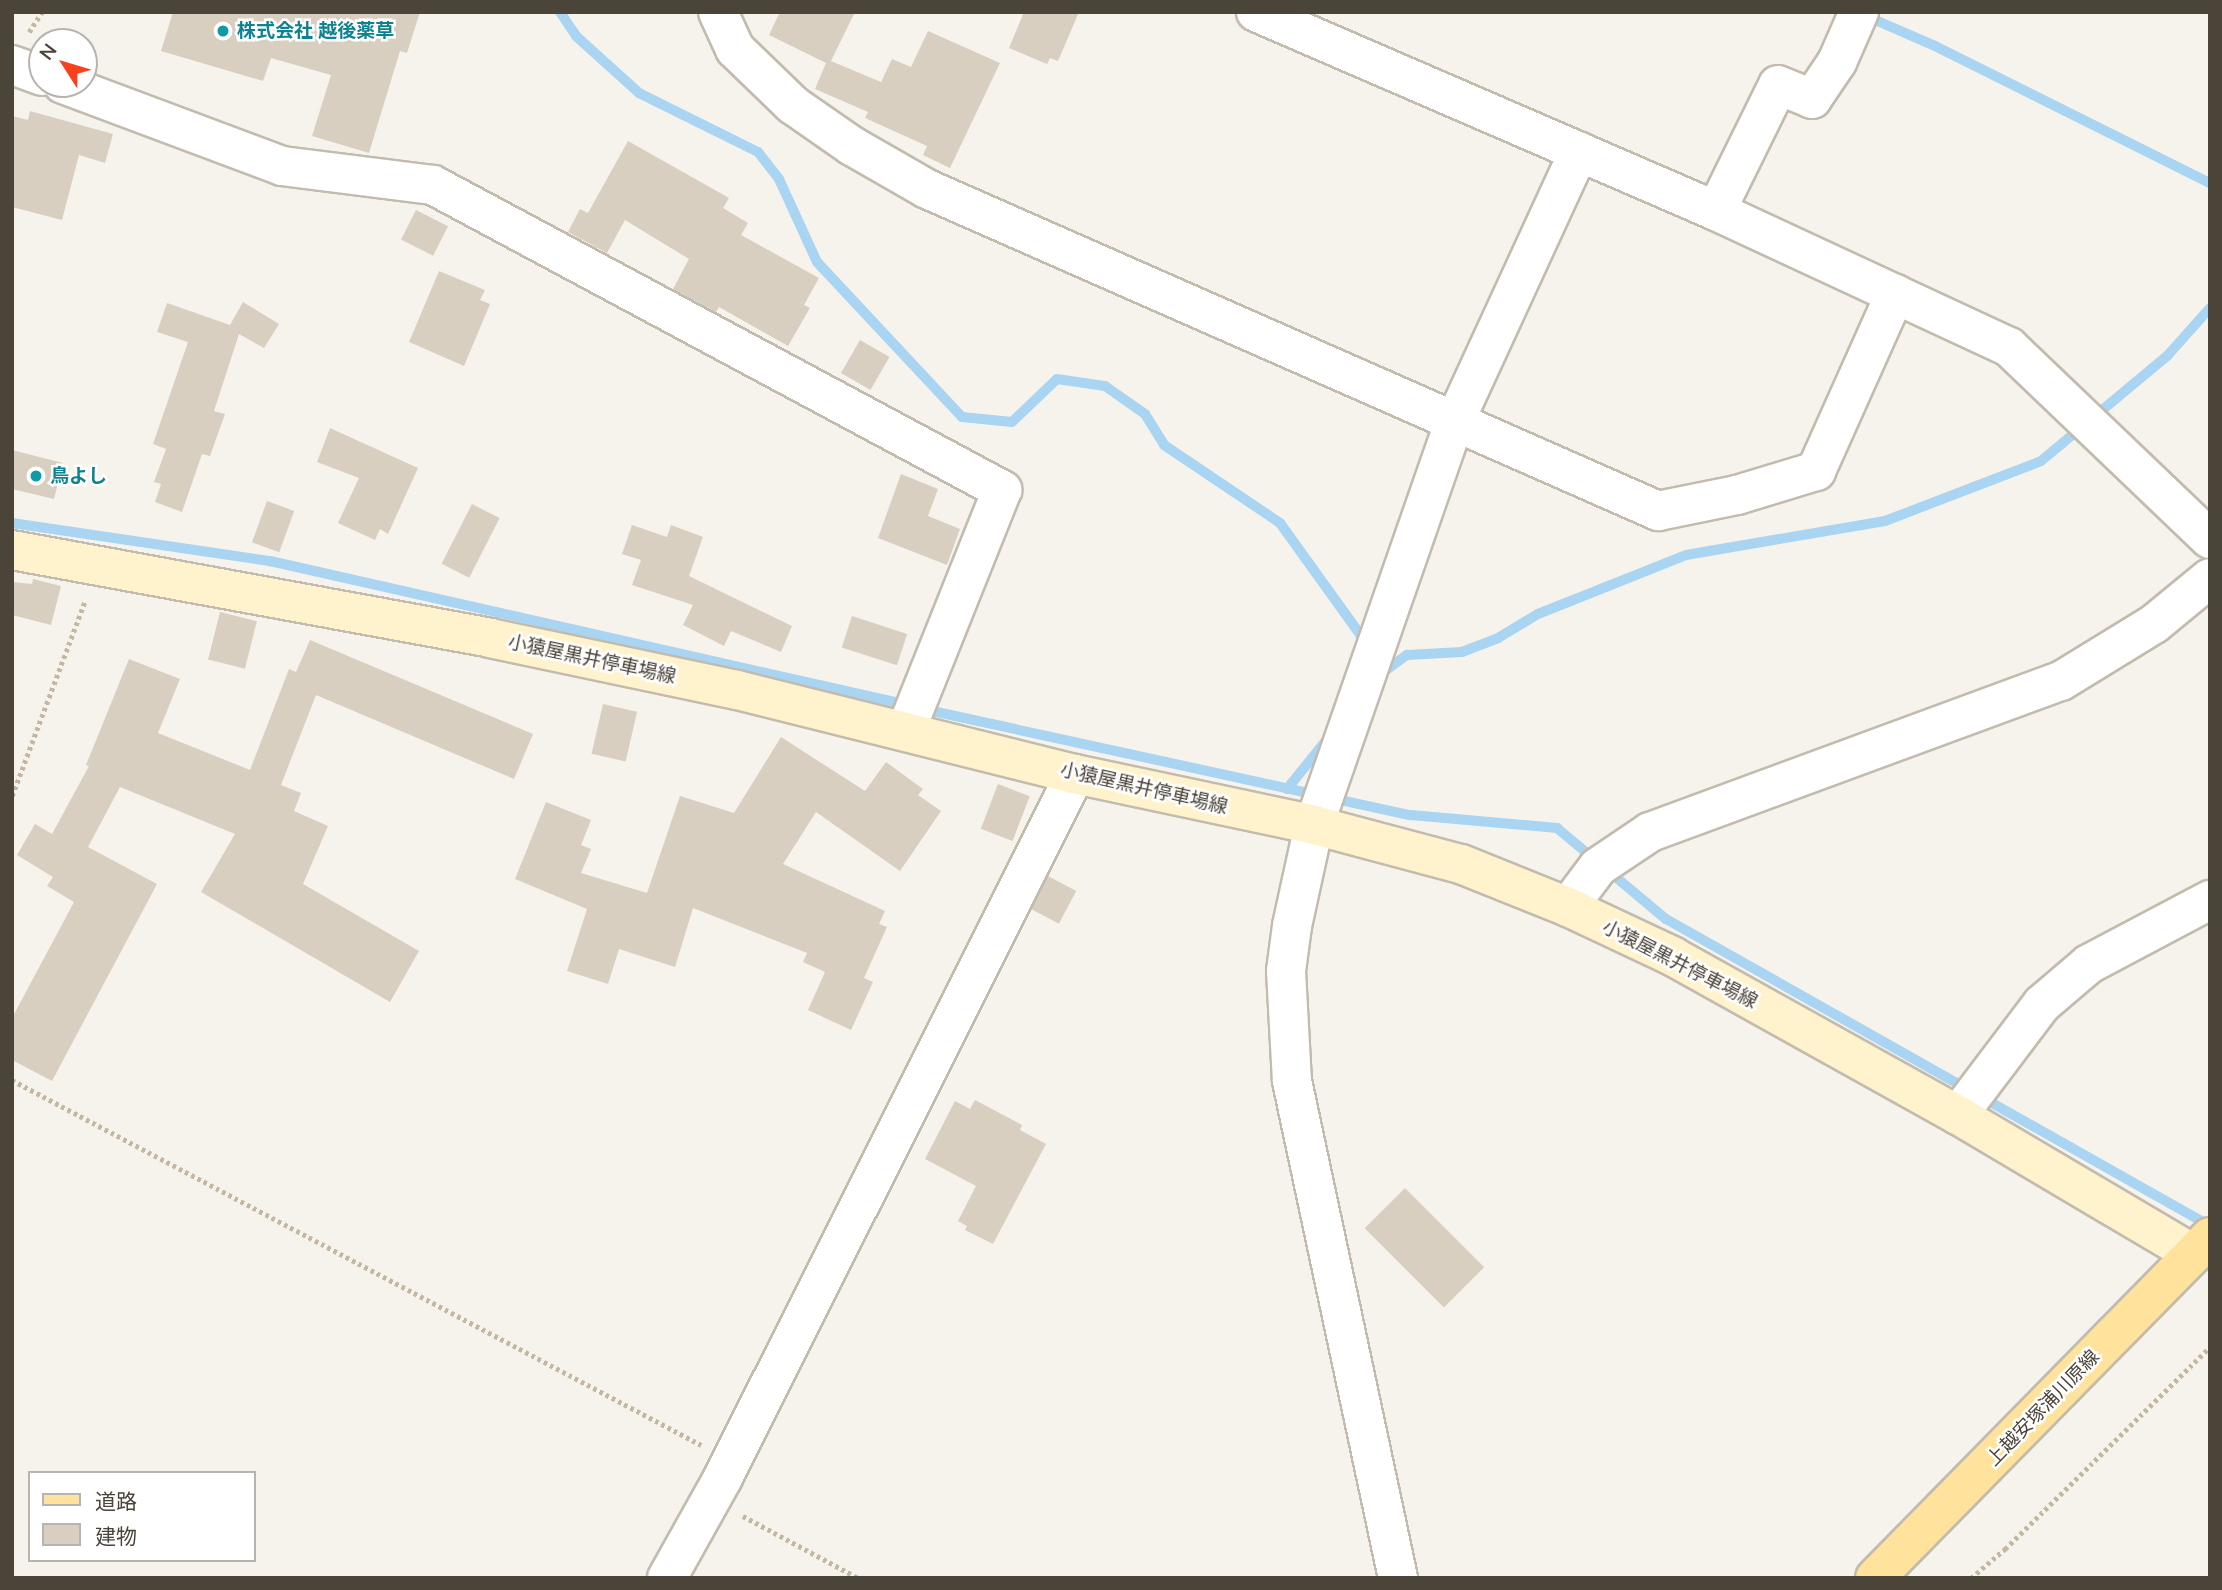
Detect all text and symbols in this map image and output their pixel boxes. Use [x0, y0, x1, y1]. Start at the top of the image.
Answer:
place label: 株式会社 越後薬草 [237, 20, 394, 42]
marker: 株式会社 越後薬草 [215, 23, 231, 39]
north arrow [28, 28, 98, 98]
text: N [34, 39, 62, 65]
place label: 鳥よし [50, 465, 107, 487]
marker: 鳥よし [28, 468, 44, 484]
street label: 小猿屋黒井停車場線 [506, 630, 678, 688]
street label: 小猿屋黒井停車場線 [1058, 758, 1230, 818]
street label: 小猿屋黒井停車場線 [1599, 915, 1761, 1013]
street label: 上越安塚浦川原線 [1982, 1345, 2104, 1471]
legend [28, 1471, 256, 1562]
text: 道路 [95, 1488, 137, 1514]
text: 建物 [95, 1523, 137, 1549]

